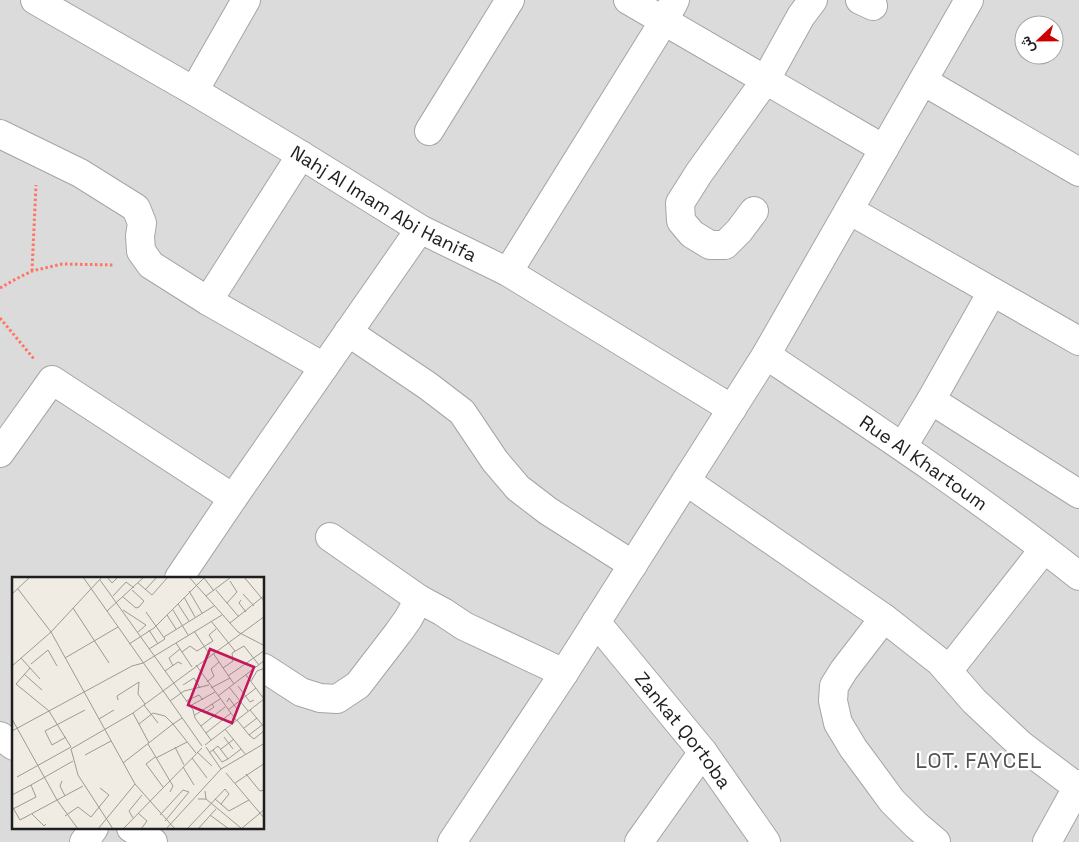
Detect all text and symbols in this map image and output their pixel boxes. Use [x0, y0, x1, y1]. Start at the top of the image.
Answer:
north arrow [1014, 15, 1064, 65]
text: ش [1015, 34, 1038, 56]
street label: Nahj Al Imam Abi Hanifa [286, 140, 481, 268]
street label: Rue Al Khartoum [855, 410, 993, 516]
inset map [12, 577, 265, 830]
street label: Zankat Qortoba [629, 667, 737, 794]
district label: LOT. FAYCEL [916, 747, 1042, 774]

